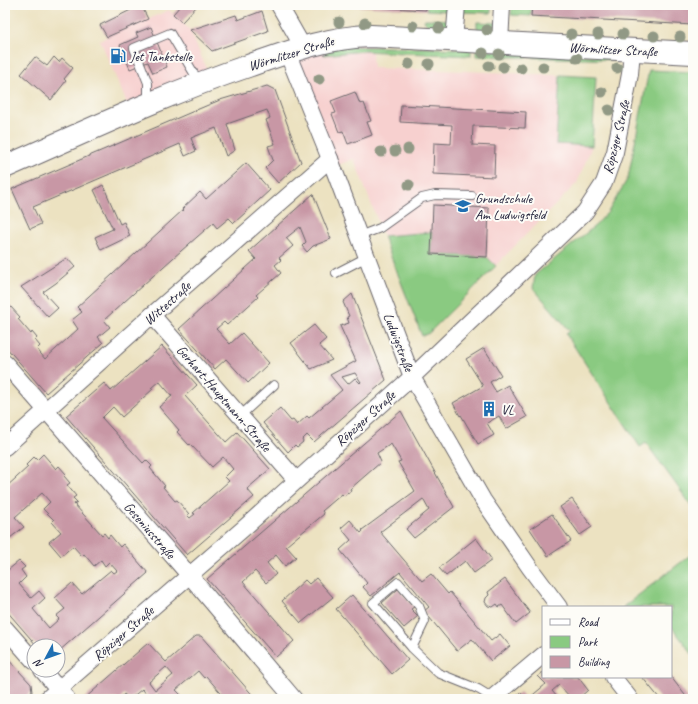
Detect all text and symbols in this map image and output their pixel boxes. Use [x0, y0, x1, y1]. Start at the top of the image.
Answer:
street label: Wörmlitzer Straße [246, 32, 337, 75]
street label: Wörmlitzer Straße [568, 39, 659, 60]
fuel station icon: Jet Tankstelle [109, 47, 127, 65]
place label: Jet Tankstelle [129, 48, 193, 65]
street label: Röpziger Straße [599, 97, 634, 176]
place label: Grundschule Am Ludwigsfeld [475, 190, 548, 223]
school or university icon: Grundschule Am Ludwigsfeld [454, 197, 472, 215]
street label: Wittestraße [140, 277, 195, 329]
street label: Ludwigstraße [380, 311, 418, 375]
street label: Gerhart-Hauptmann-Straße [173, 342, 275, 456]
street label: Röpziger Straße [332, 386, 400, 450]
building icon: VL [480, 400, 498, 418]
place label: VL [501, 401, 514, 418]
street label: Geseniusstraße [120, 498, 180, 563]
street label: Röpziger Straße [89, 601, 158, 664]
legend [542, 606, 672, 678]
text: Road [578, 614, 600, 630]
text: Park [578, 634, 599, 650]
north arrow [26, 638, 66, 678]
text: Building [578, 654, 610, 670]
text: N [30, 656, 46, 672]

